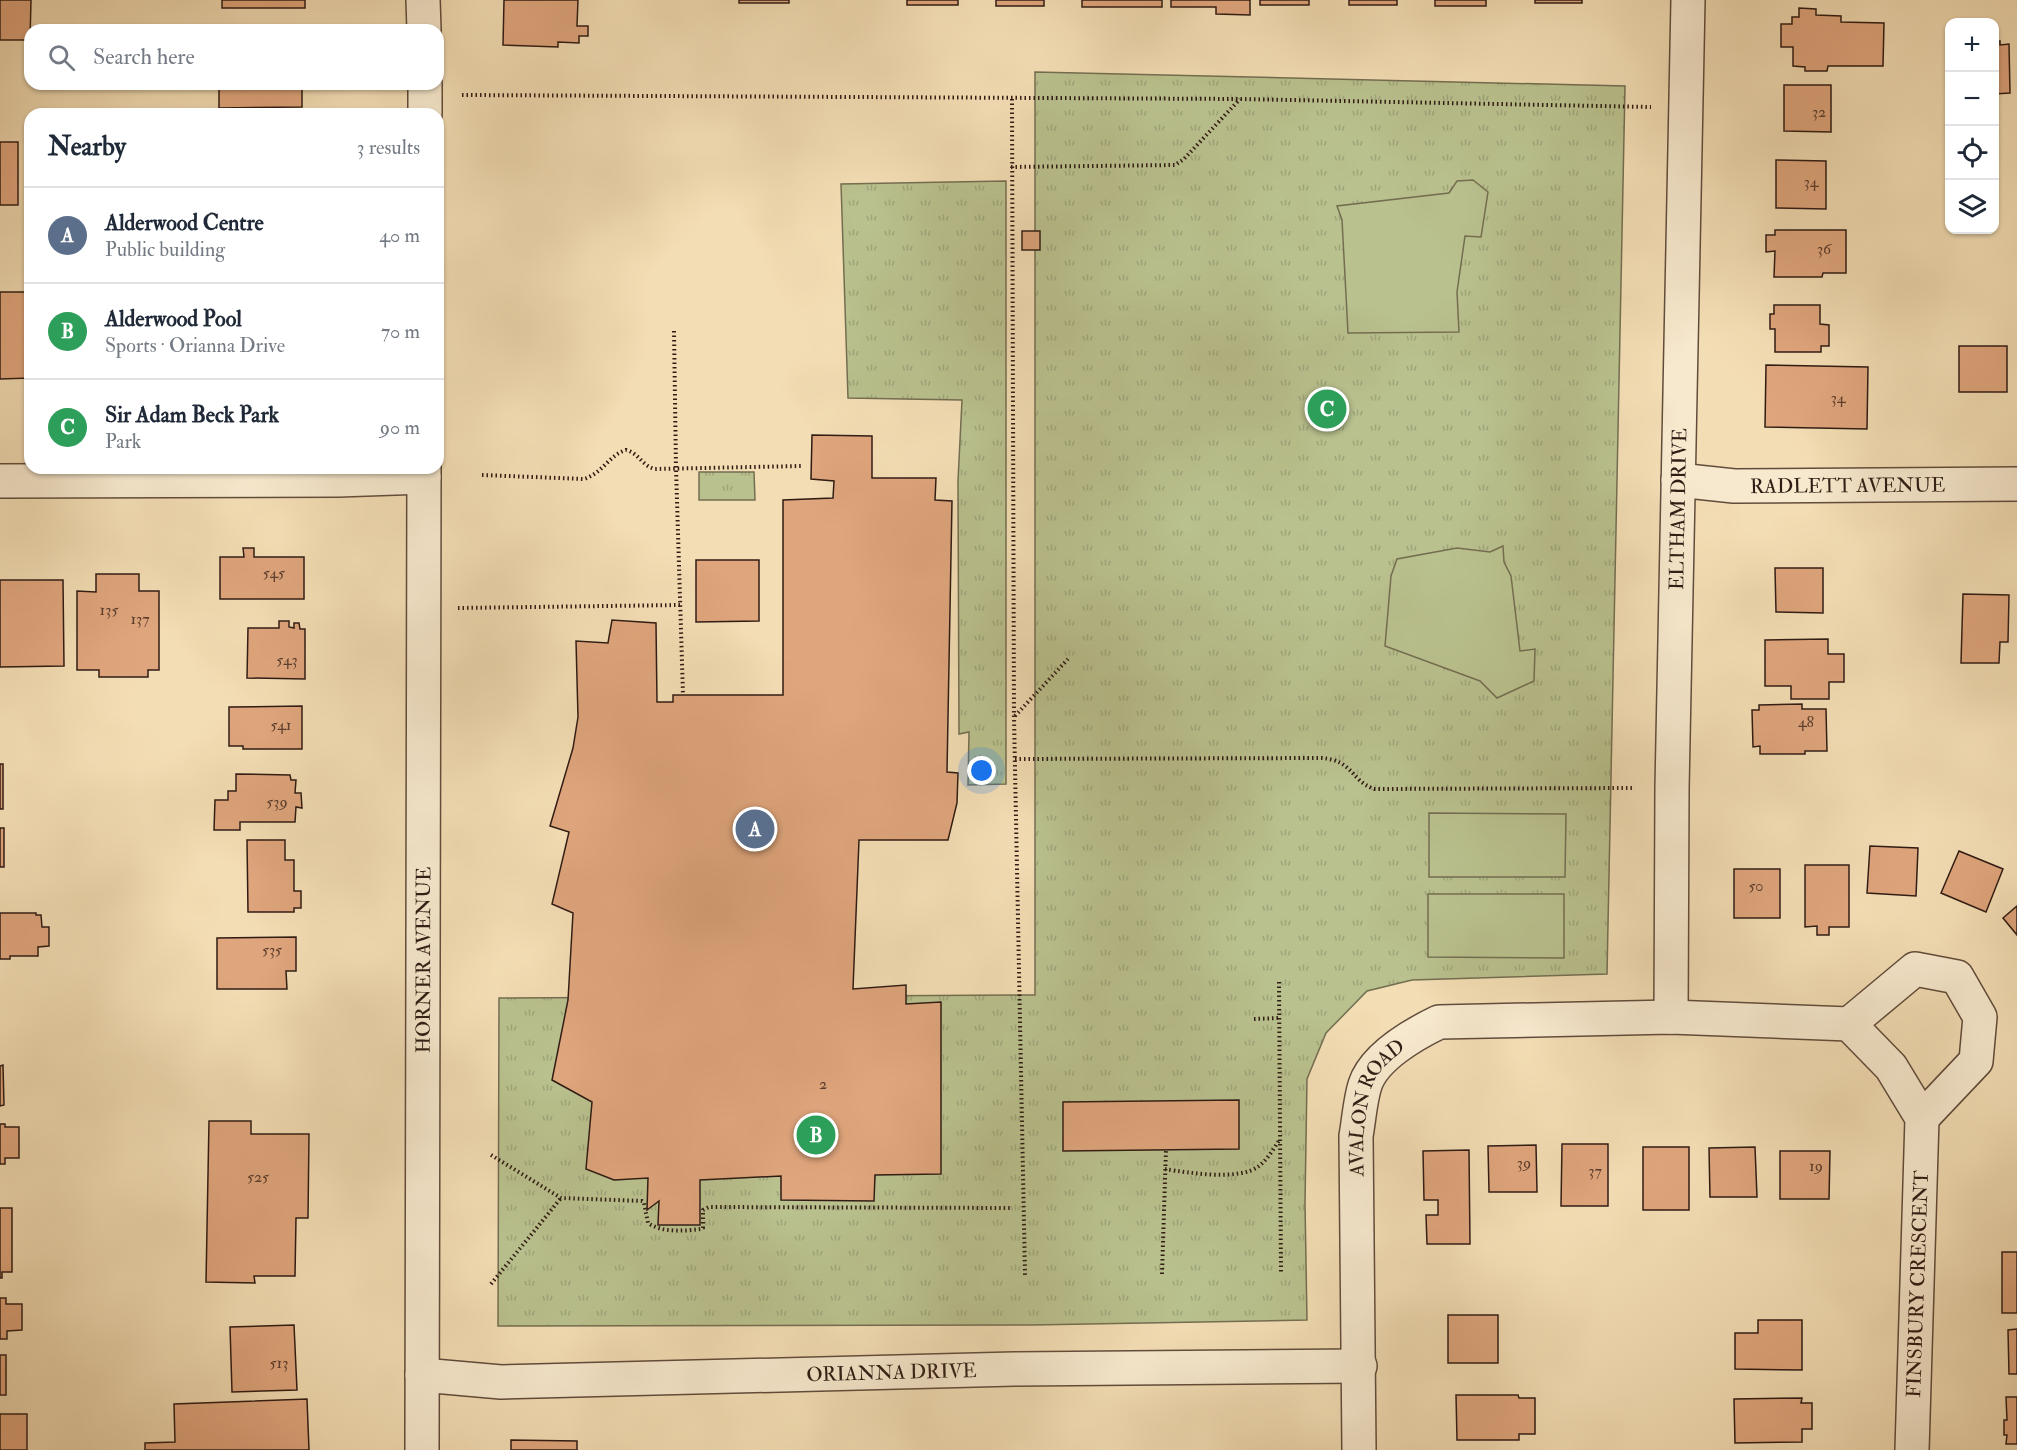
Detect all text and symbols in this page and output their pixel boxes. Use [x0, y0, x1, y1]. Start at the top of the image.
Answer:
map controls [1945, 18, 1999, 234]
button: + [1945, 18, 1999, 72]
search box [24, 24, 444, 90]
icon: search [45, 41, 78, 74]
text: Search here [93, 43, 195, 71]
button: − [1945, 72, 1999, 126]
house number: 32 [1812, 102, 1826, 122]
button: locate [1945, 126, 1999, 180]
text: Nearby [48, 131, 126, 163]
text: 3 results [357, 135, 420, 160]
house number: 34 [1804, 172, 1820, 192]
button: layers [1945, 180, 1999, 234]
text: Alderwood Centre [105, 209, 264, 237]
text: A [61, 223, 74, 248]
text: 40 m [379, 223, 420, 248]
text: Public building [105, 237, 225, 262]
house number: 36 [1817, 239, 1832, 259]
text: Alderwood Pool [105, 305, 242, 333]
text: B [61, 319, 74, 344]
text: 70 m [381, 319, 420, 344]
text: Sports · Orianna Drive [105, 333, 285, 358]
pin: C [1308, 386, 1346, 432]
house number: 34 [1831, 388, 1847, 408]
text: Sir Adam Beck Park [105, 401, 279, 429]
text: C [60, 415, 75, 440]
text: 90 m [380, 415, 420, 440]
street label: ELTHAM DRIVE [1664, 428, 1692, 590]
text: Park [105, 429, 141, 454]
street label: RADLETT AVENUE [1750, 473, 1945, 499]
house number: 545 [263, 563, 285, 583]
house number: 135 [100, 600, 118, 620]
house number: 137 [130, 609, 150, 629]
house number: 543 [276, 650, 298, 670]
house number: 48 [1798, 712, 1815, 732]
house number: 541 [271, 715, 291, 735]
your location [967, 756, 996, 785]
house number: 539 [266, 792, 288, 812]
pin: A [736, 806, 774, 852]
street label: HORNER AVENUE [411, 867, 436, 1053]
house number: 50 [1748, 876, 1764, 896]
house number: 535 [262, 940, 282, 960]
street label: AVALON ROAD [1344, 1034, 1410, 1178]
house number: 2 [819, 1074, 827, 1094]
pin: B [796, 1112, 836, 1158]
house number: 39 [1517, 1153, 1531, 1173]
house number: 19 [1809, 1156, 1823, 1176]
house number: 37 [1588, 1161, 1602, 1181]
house number: 525 [247, 1167, 269, 1187]
street label: FINSBURY CRESCENT [1901, 1170, 1934, 1398]
house number: 513 [270, 1353, 288, 1373]
street label: ORIANNA DRIVE [806, 1358, 977, 1387]

